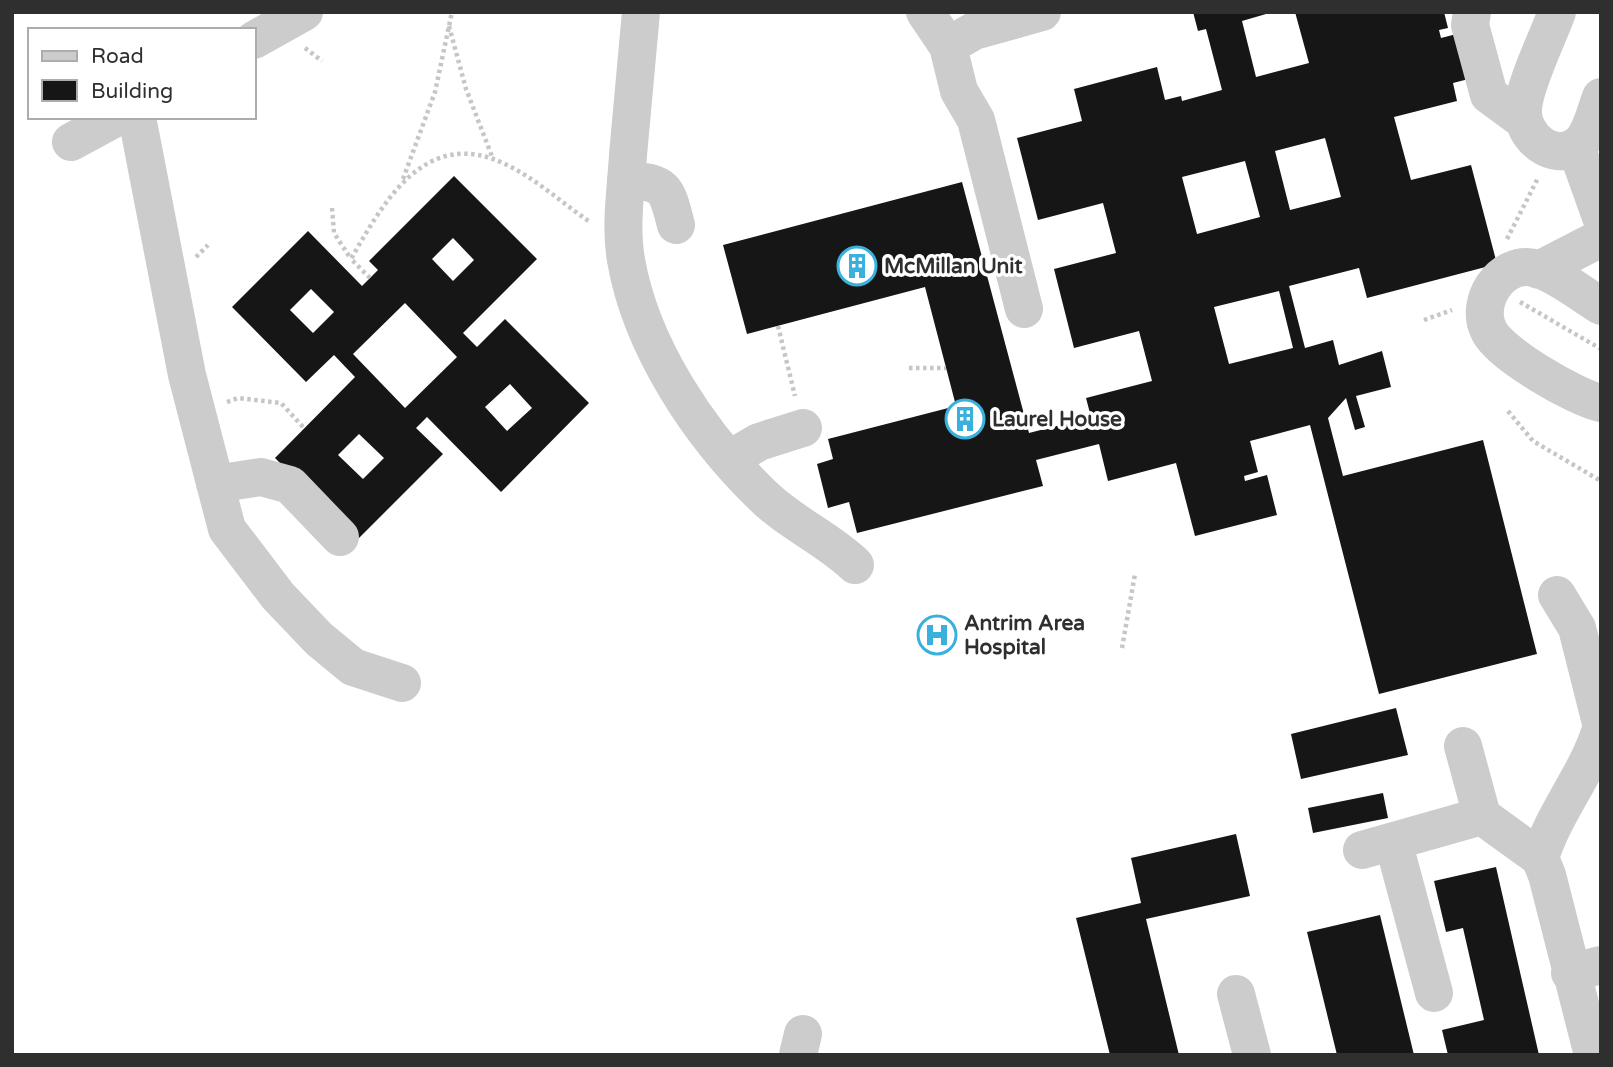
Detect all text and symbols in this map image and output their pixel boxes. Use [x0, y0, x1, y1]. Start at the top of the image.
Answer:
legend [28, 28, 256, 119]
text: Road [91, 44, 144, 69]
text: Building [91, 79, 173, 104]
building icon: McMillan Unit [836, 245, 878, 287]
place label: McMillan Unit [884, 254, 1023, 279]
building icon: Laurel House [944, 398, 986, 440]
place label: Laurel House [992, 407, 1122, 432]
place label: Antrim Area Hospital [964, 611, 1085, 660]
hospital icon: Antrim Area Hospital [916, 614, 958, 656]

